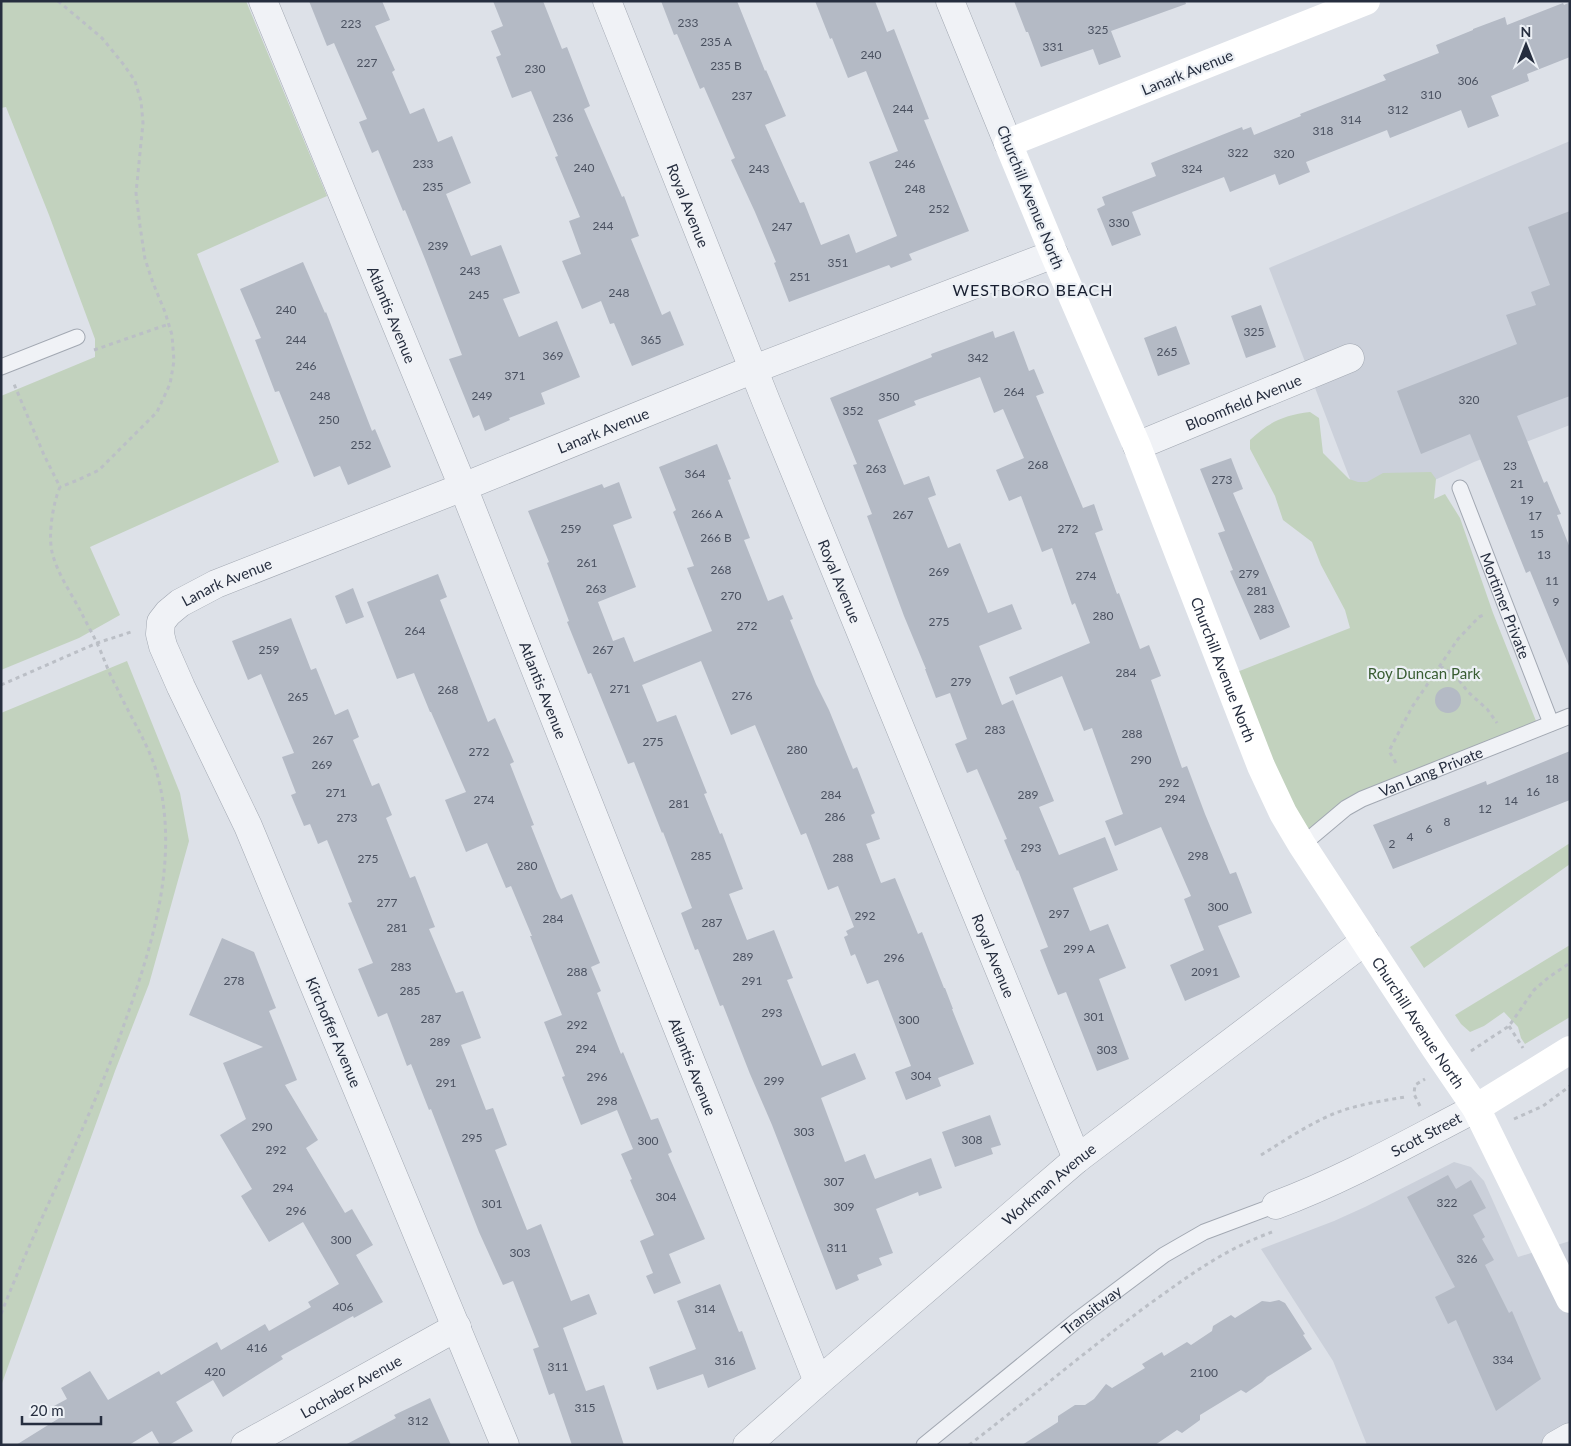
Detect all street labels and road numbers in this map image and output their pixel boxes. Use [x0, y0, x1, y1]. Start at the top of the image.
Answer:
street label: Lanark Avenue [1139, 45, 1235, 99]
street label: Churchill Avenue North [994, 122, 1068, 272]
street label: Royal Avenue [663, 161, 713, 250]
street label: Atlantis Avenue [364, 263, 420, 366]
street label: Bloomfield Avenue [1183, 370, 1304, 434]
street label: Lanark Avenue [555, 404, 652, 457]
street label: Royal Avenue [815, 536, 865, 626]
street label: Mortimer Private [1477, 550, 1534, 661]
street label: Lanark Avenue [178, 554, 274, 610]
street label: Churchill Avenue North [1187, 594, 1260, 744]
street label: Atlantis Avenue [516, 639, 571, 741]
street label: Van Lang Private [1376, 743, 1485, 800]
street label: Royal Avenue [968, 911, 1019, 1000]
street label: Churchill Avenue North [1369, 953, 1469, 1092]
street label: Kirchoffer Avenue [303, 974, 365, 1090]
street label: Atlantis Avenue [665, 1015, 720, 1118]
street label: Scott Street [1388, 1108, 1465, 1160]
street label: Workman Avenue [998, 1139, 1099, 1229]
street label: Transitway [1058, 1281, 1125, 1338]
street label: Lochaber Avenue [297, 1351, 405, 1422]

